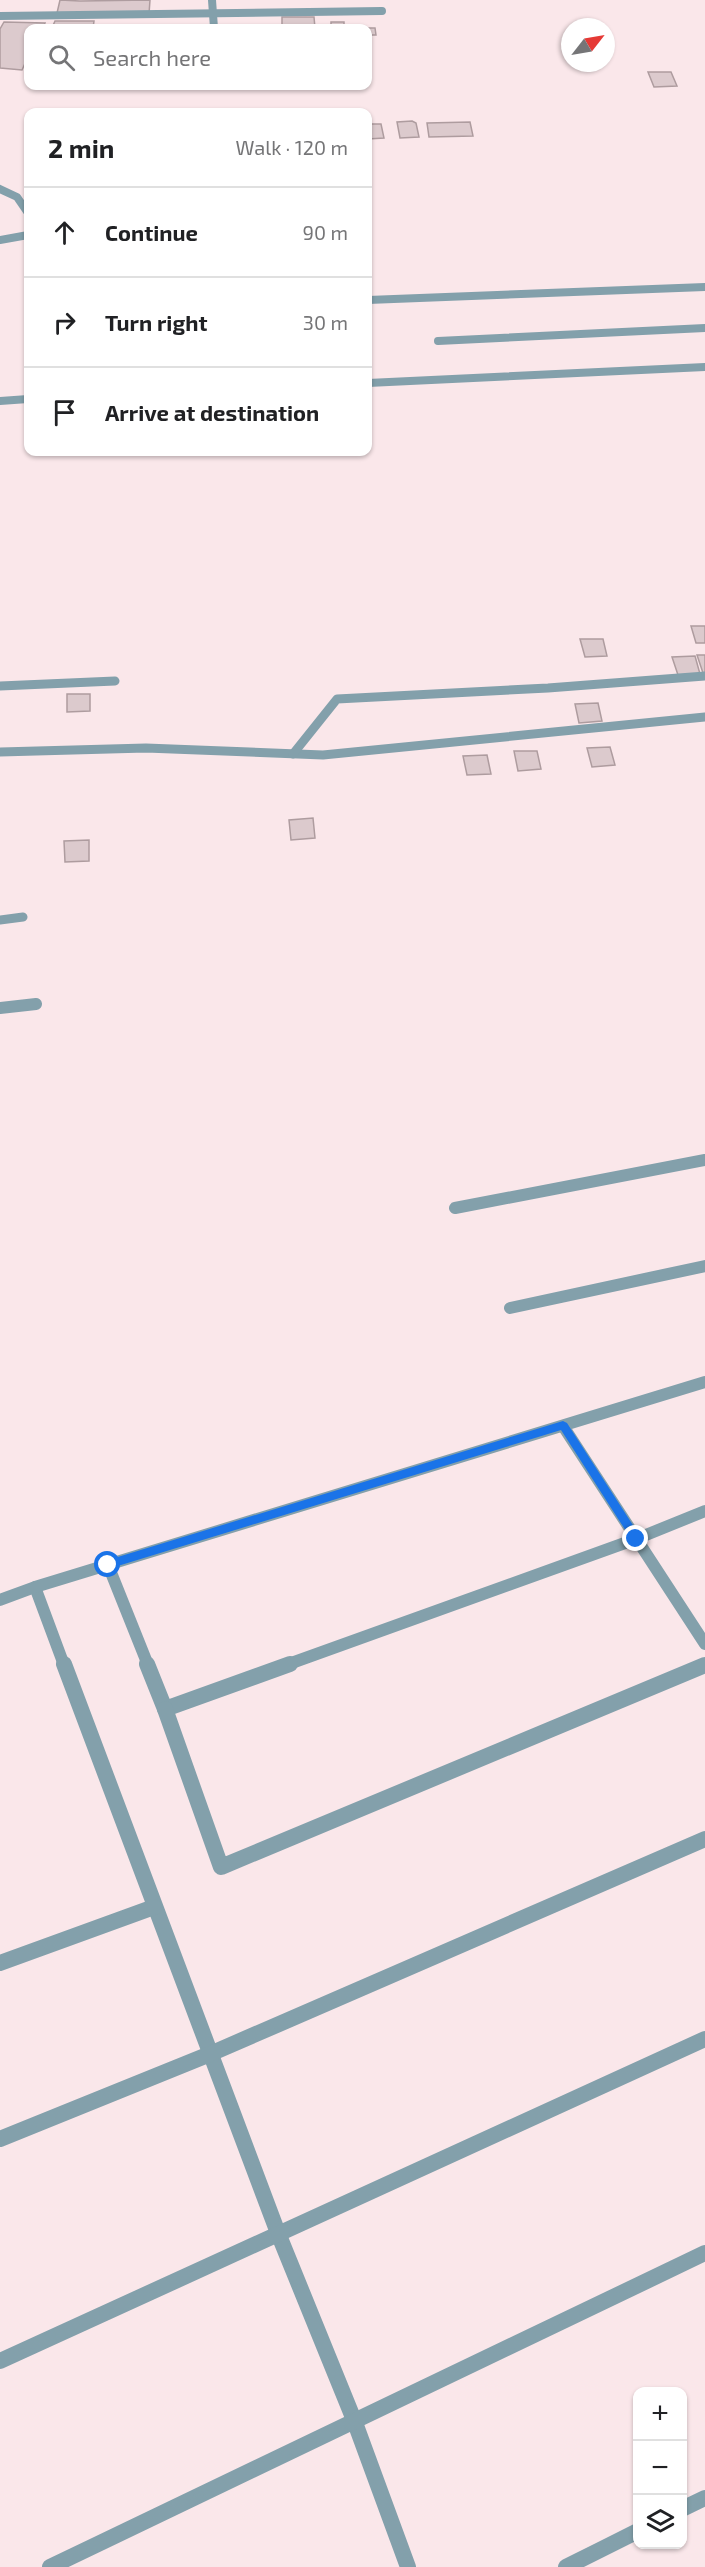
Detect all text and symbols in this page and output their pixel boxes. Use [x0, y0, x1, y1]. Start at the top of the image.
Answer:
north arrow [561, 18, 615, 72]
search box [24, 24, 372, 90]
icon: search [45, 41, 78, 74]
text: Search here [93, 44, 211, 70]
text: 2 min [48, 132, 114, 163]
text: Walk · 120 m [236, 135, 348, 159]
icon: ahead [48, 216, 81, 249]
text: Continue [105, 219, 198, 245]
text: 90 m [303, 220, 348, 244]
icon: right [48, 306, 81, 339]
text: Turn right [105, 309, 207, 335]
text: 30 m [303, 310, 348, 334]
icon: arrive [48, 396, 81, 429]
text: Arrive at destination [105, 399, 319, 425]
route end [622, 1525, 648, 1551]
route start [94, 1551, 120, 1577]
map controls [633, 2387, 687, 2549]
button: + [633, 2387, 687, 2441]
button: − [633, 2441, 687, 2495]
button: layers [633, 2495, 687, 2549]

